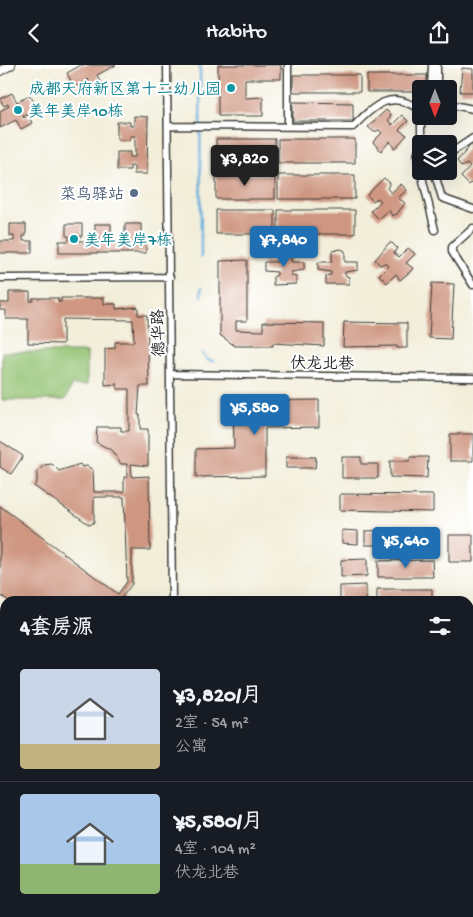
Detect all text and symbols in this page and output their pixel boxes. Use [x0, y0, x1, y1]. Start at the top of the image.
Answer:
icon: back [20, 19, 48, 47]
icon: share [425, 19, 453, 47]
text: Habito [206, 20, 267, 46]
place label: 成都天府新区第十二幼儿园 [29, 80, 221, 101]
north arrow [412, 80, 458, 125]
map controls [412, 80, 457, 180]
marker: 成都天府新区第十二幼儿园 [225, 82, 237, 94]
place label: 美年美岸10栋 [28, 102, 124, 123]
marker: 美年美岸10栋 [12, 104, 24, 116]
button: layers [412, 135, 457, 180]
pin: ¥3,820 [204, 145, 286, 187]
text: ¥3,820 [222, 151, 268, 170]
place label: 菜鸟驿站 [60, 185, 124, 206]
marker: 菜鸟驿站 [128, 187, 140, 199]
pin: ¥7,840 [243, 225, 325, 268]
place label: 美年美岸7栋 [84, 231, 172, 252]
text: ¥7,840 [261, 232, 307, 251]
marker: 美年美岸7栋 [68, 233, 80, 245]
street label: 德华路 [149, 309, 170, 357]
street label: 伏龙北巷 [290, 353, 354, 376]
pin: ¥5,580 [214, 393, 296, 436]
text: ¥5,580 [231, 400, 279, 419]
pin: ¥5,640 [365, 527, 447, 569]
text: ¥5,640 [383, 533, 429, 552]
icon: filters [426, 612, 454, 640]
text: 4套房源 [20, 617, 93, 642]
text: ¥3,820/月 [175, 685, 262, 710]
icon: home [60, 689, 120, 749]
text: 2室 · 54 m² [175, 715, 249, 734]
text: 公寓 [175, 739, 207, 758]
text: ¥5,580/月 [175, 811, 263, 836]
icon: home [60, 814, 120, 874]
text: 4室 · 104 m² [175, 841, 256, 860]
text: 伏龙北巷 [175, 865, 239, 884]

